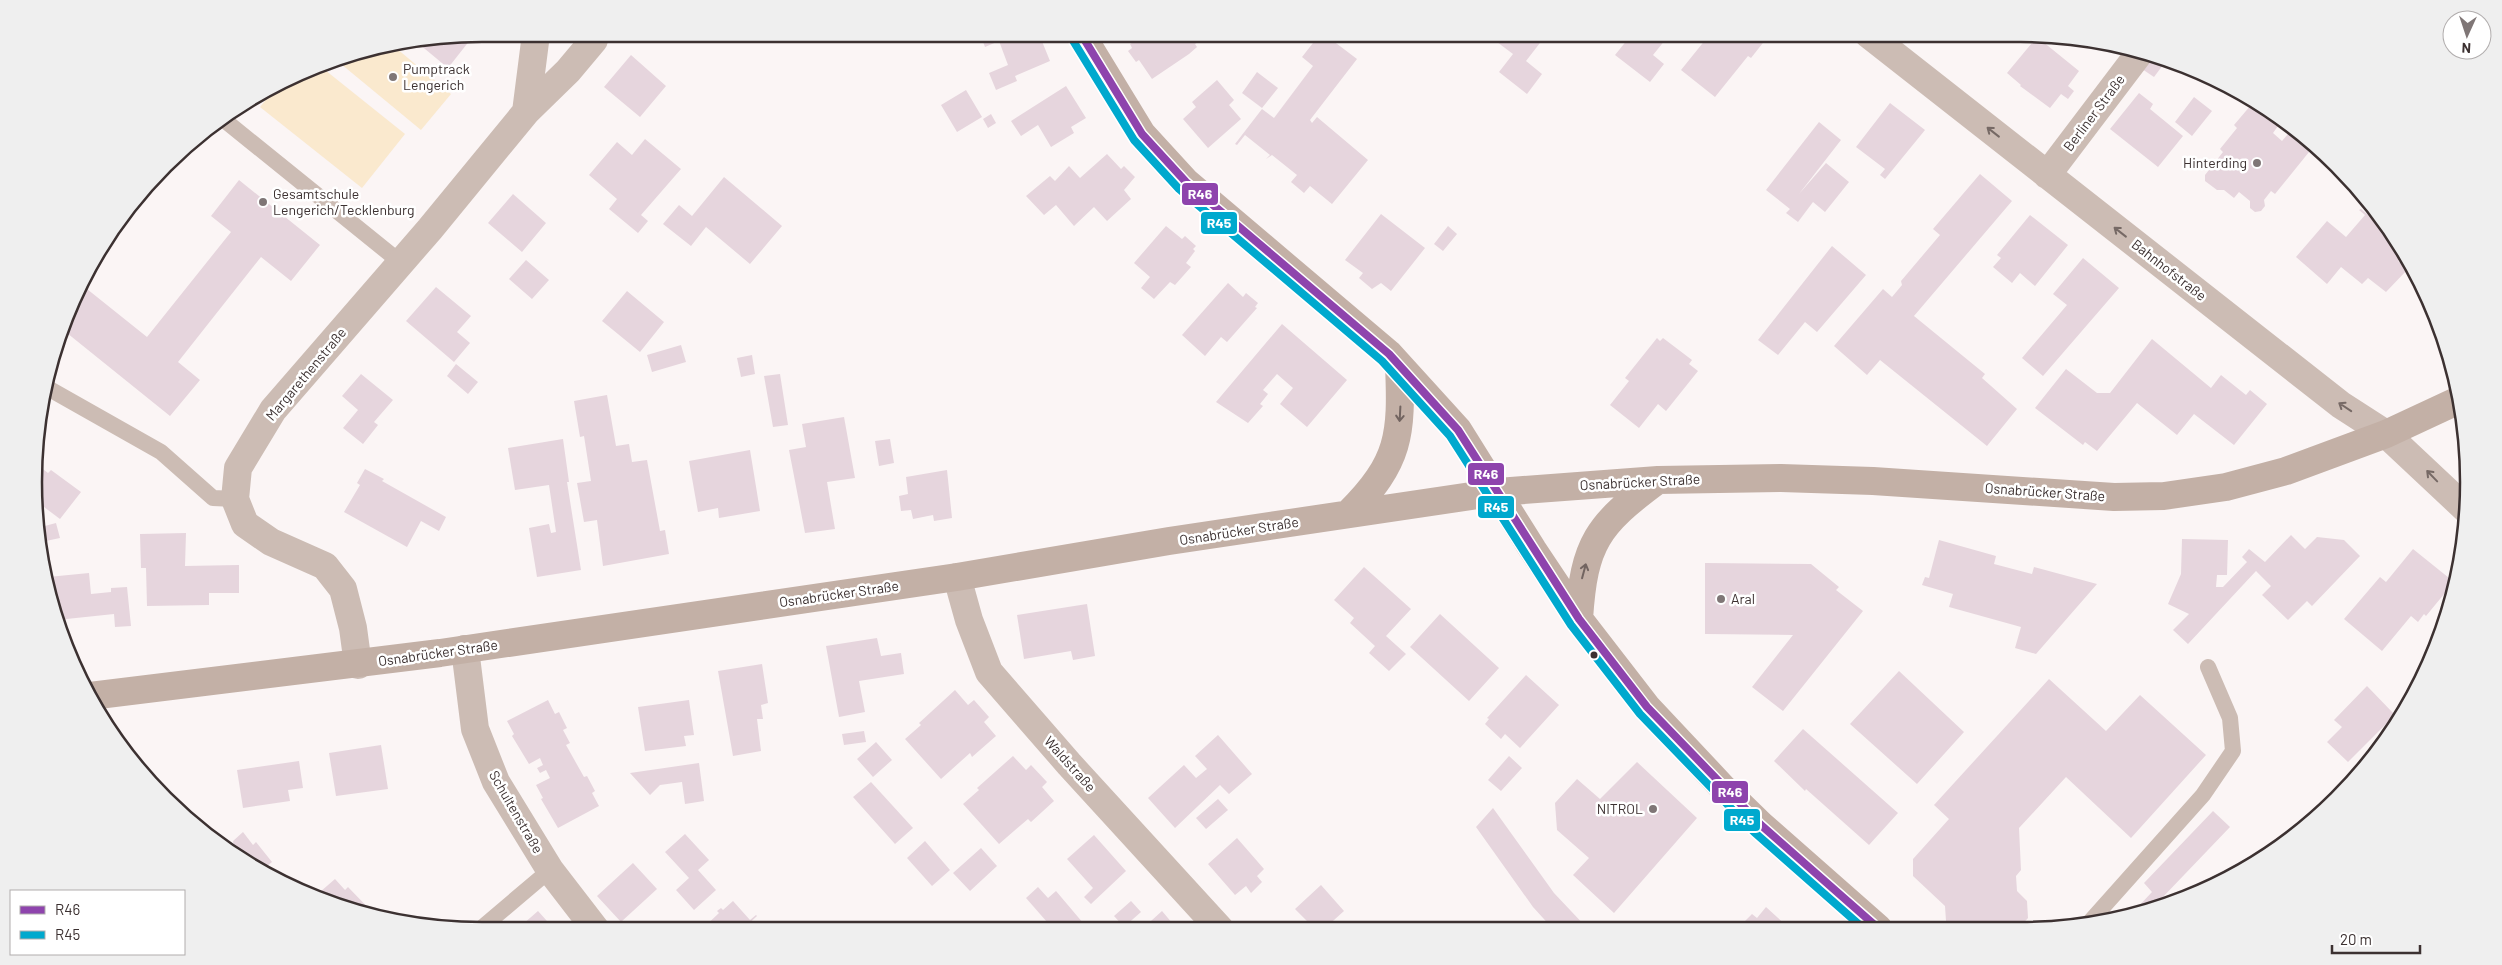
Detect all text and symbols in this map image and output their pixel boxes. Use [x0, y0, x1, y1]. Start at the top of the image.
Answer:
north arrow [2442, 10, 2492, 60]
text: N [2461, 40, 2471, 57]
place label: Pumptrack Lengerich [403, 60, 470, 93]
marker: Pumptrack Lengerich [387, 71, 399, 83]
street label: Berliner Straße [2059, 71, 2128, 154]
one-way arrow [1987, 126, 2000, 137]
place label: Hinterding [2183, 154, 2247, 171]
marker: Hinterding [2251, 157, 2263, 169]
line badge: R46 [1181, 182, 1219, 206]
place label: Gesamtschule Lengerich/Tecklenburg [273, 185, 414, 218]
text: R46 [1188, 185, 1213, 202]
marker: Gesamtschule Lengerich/Tecklenburg [257, 196, 269, 208]
line badge: R45 [1200, 211, 1238, 235]
text: R45 [1207, 214, 1232, 231]
one-way arrow [2114, 227, 2127, 238]
street label: Bahnhofstraße [2129, 235, 2210, 304]
street label: Margarethenstraße [262, 324, 349, 424]
one-way arrow [2338, 402, 2352, 412]
one-way arrow [1395, 406, 1404, 422]
line badge: R46 [1467, 462, 1505, 486]
text: R46 [1474, 465, 1499, 482]
street label: Osnabrücker Straße [1579, 470, 1701, 493]
one-way arrow [2426, 470, 2438, 483]
street label: Osnabrücker Straße [1984, 479, 2106, 504]
line badge: R45 [1477, 495, 1515, 519]
text: R45 [1484, 498, 1509, 515]
street label: Osnabrücker Straße [1178, 513, 1300, 548]
one-way arrow [1580, 563, 1590, 579]
street label: Osnabrücker Straße [778, 577, 900, 610]
place label: Aral [1731, 590, 1755, 607]
marker: Aral [1715, 593, 1727, 605]
street label: Osnabrücker Straße [377, 636, 499, 669]
unlabelled marker [1589, 650, 1599, 660]
street label: Waldstraße [1041, 732, 1100, 795]
street label: Schultenstraße [486, 767, 547, 856]
line badge: R46 [1711, 780, 1749, 804]
text: R46 [1718, 783, 1743, 800]
place label: NITROL [1597, 800, 1643, 817]
marker: NITROL [1647, 803, 1659, 815]
line badge: R45 [1723, 808, 1761, 832]
text: R45 [1730, 811, 1755, 828]
legend [10, 890, 185, 955]
text: R46 [55, 900, 80, 918]
scale bar [2332, 922, 2420, 954]
text: R45 [55, 925, 80, 943]
text: 20 m [2340, 930, 2372, 948]

